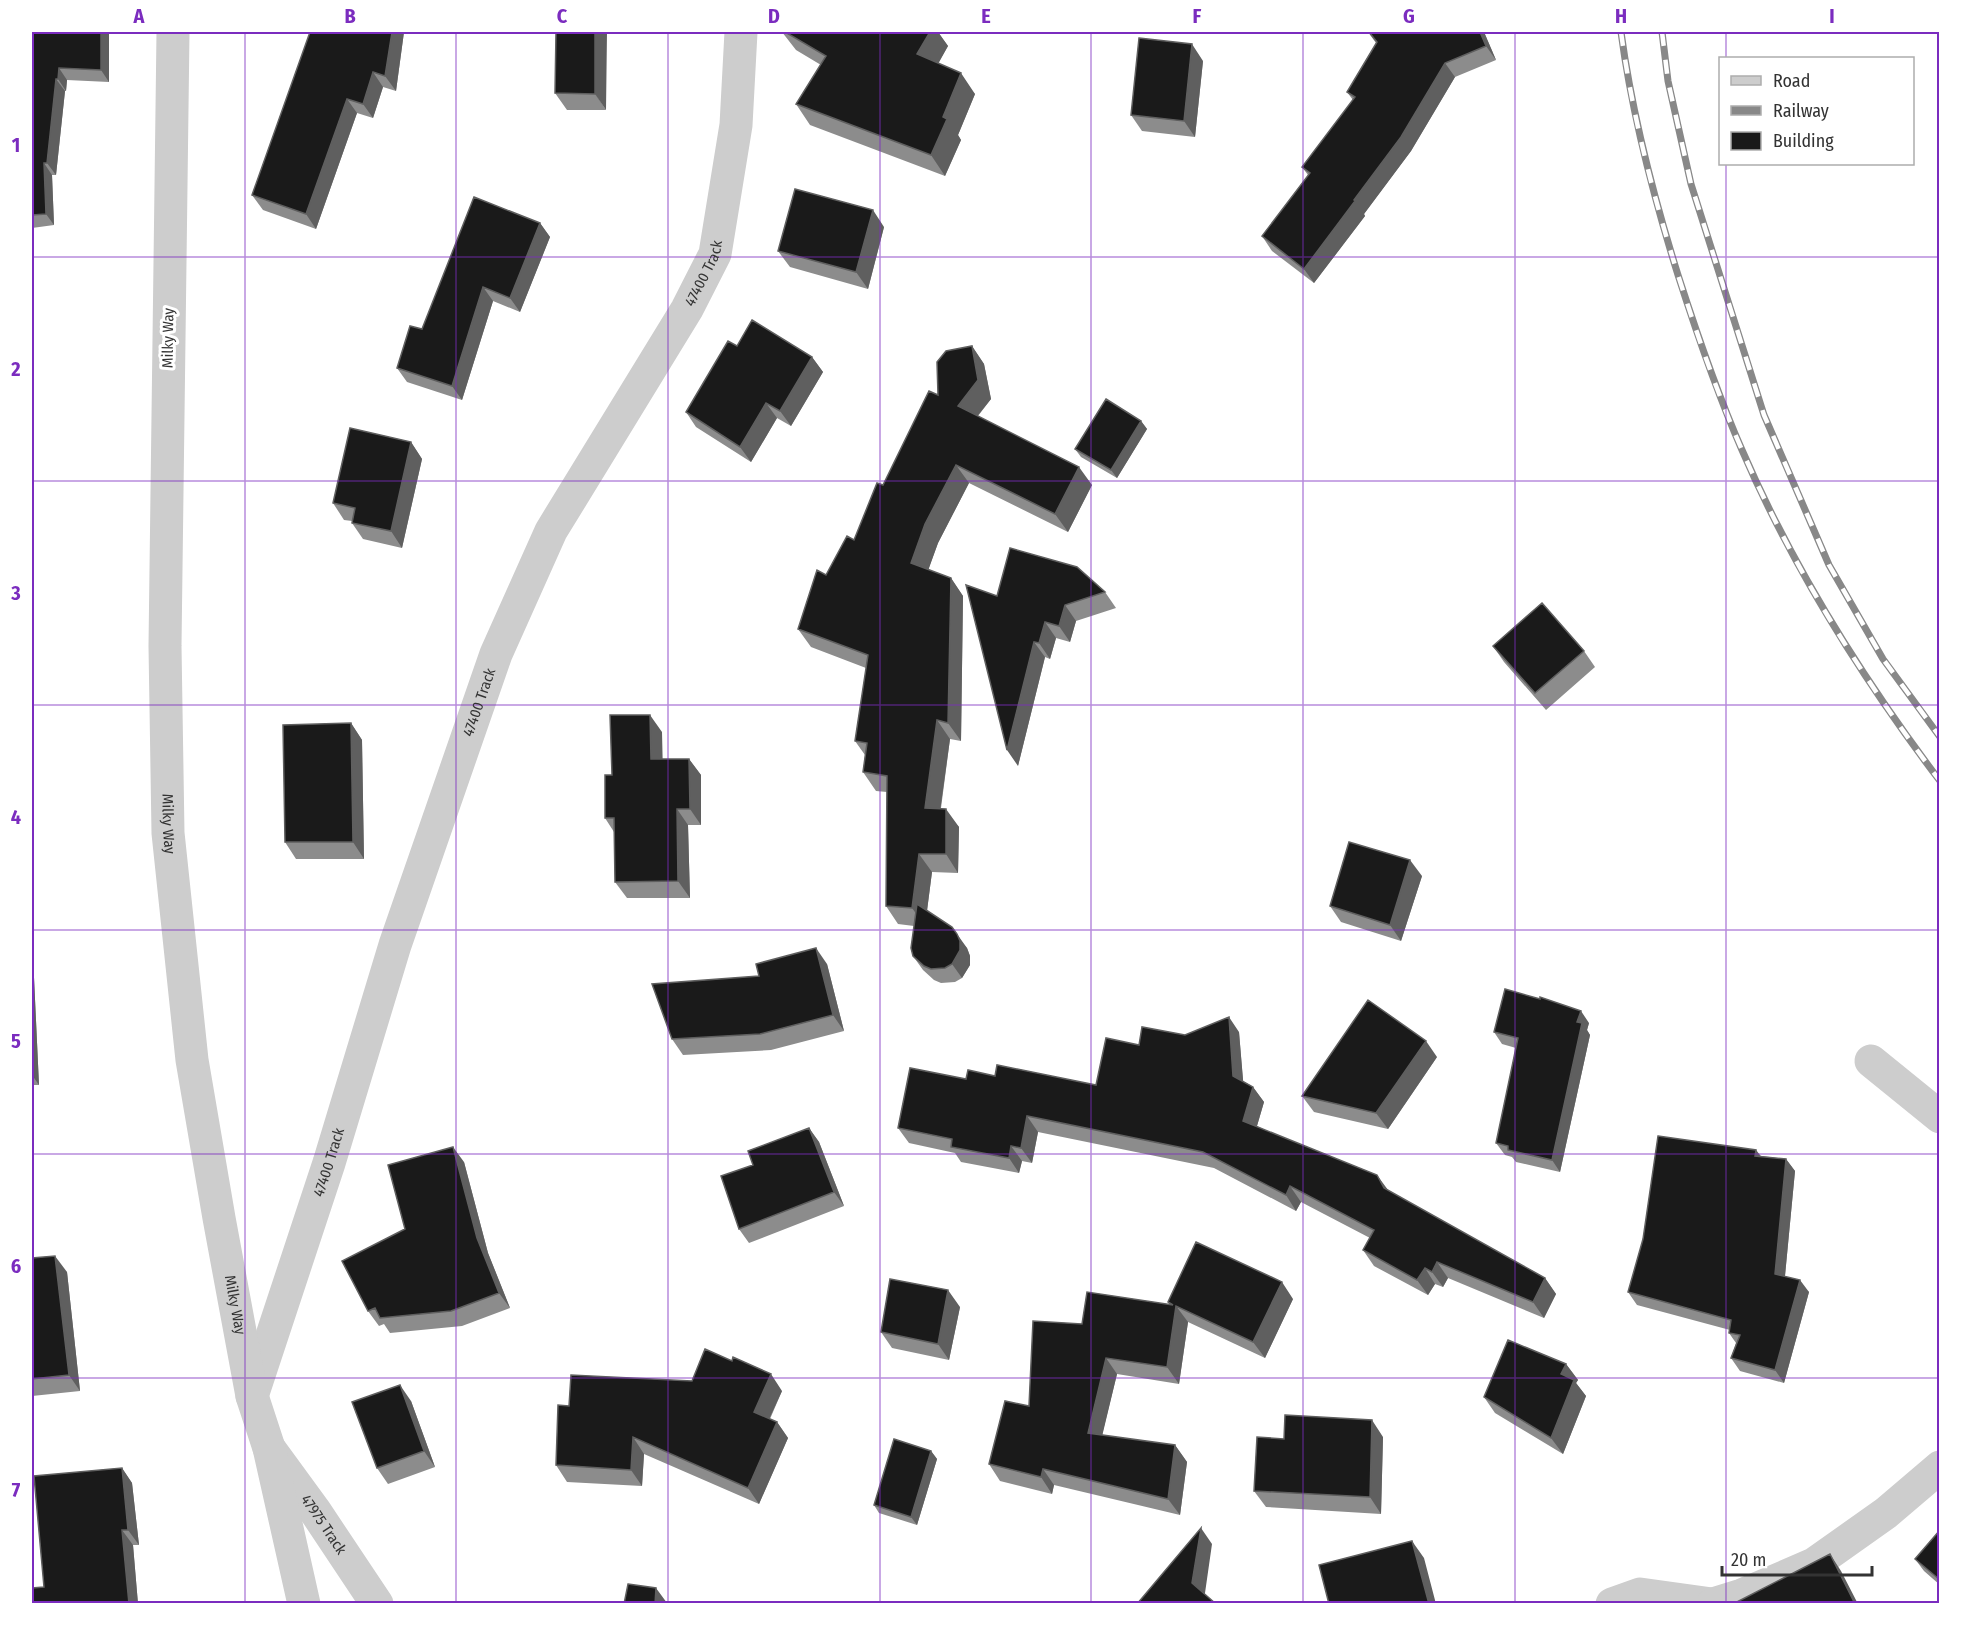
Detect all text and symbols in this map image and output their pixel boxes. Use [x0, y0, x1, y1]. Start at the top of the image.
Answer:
text: A [133, 4, 146, 28]
text: B [344, 4, 356, 28]
text: C [557, 4, 568, 28]
text: D [768, 4, 780, 28]
text: E [981, 4, 991, 28]
text: F [1193, 4, 1202, 28]
text: G [1403, 4, 1415, 28]
text: H [1615, 4, 1627, 28]
text: I [1829, 4, 1835, 28]
legend [1719, 57, 1914, 165]
text: Road [1773, 70, 1810, 92]
text: Railway [1773, 100, 1829, 122]
text: Building [1773, 130, 1834, 152]
text: 1 [12, 133, 20, 157]
street label: 47400 Track [681, 239, 726, 309]
street label: Milky Way [158, 307, 178, 368]
text: 2 [10, 357, 21, 381]
text: 3 [10, 581, 21, 605]
street label: 47400 Track [459, 666, 499, 739]
street label: Milky Way [158, 794, 179, 855]
text: 4 [11, 805, 21, 829]
text: 5 [11, 1029, 21, 1053]
street label: 47400 Track [309, 1126, 348, 1199]
text: 6 [11, 1254, 21, 1278]
street label: Milky Way [221, 1274, 250, 1336]
text: 7 [12, 1478, 21, 1502]
street label: 47975 Track [297, 1491, 350, 1558]
scale bar [1722, 1539, 1872, 1577]
text: 20 m [1731, 1549, 1766, 1571]

